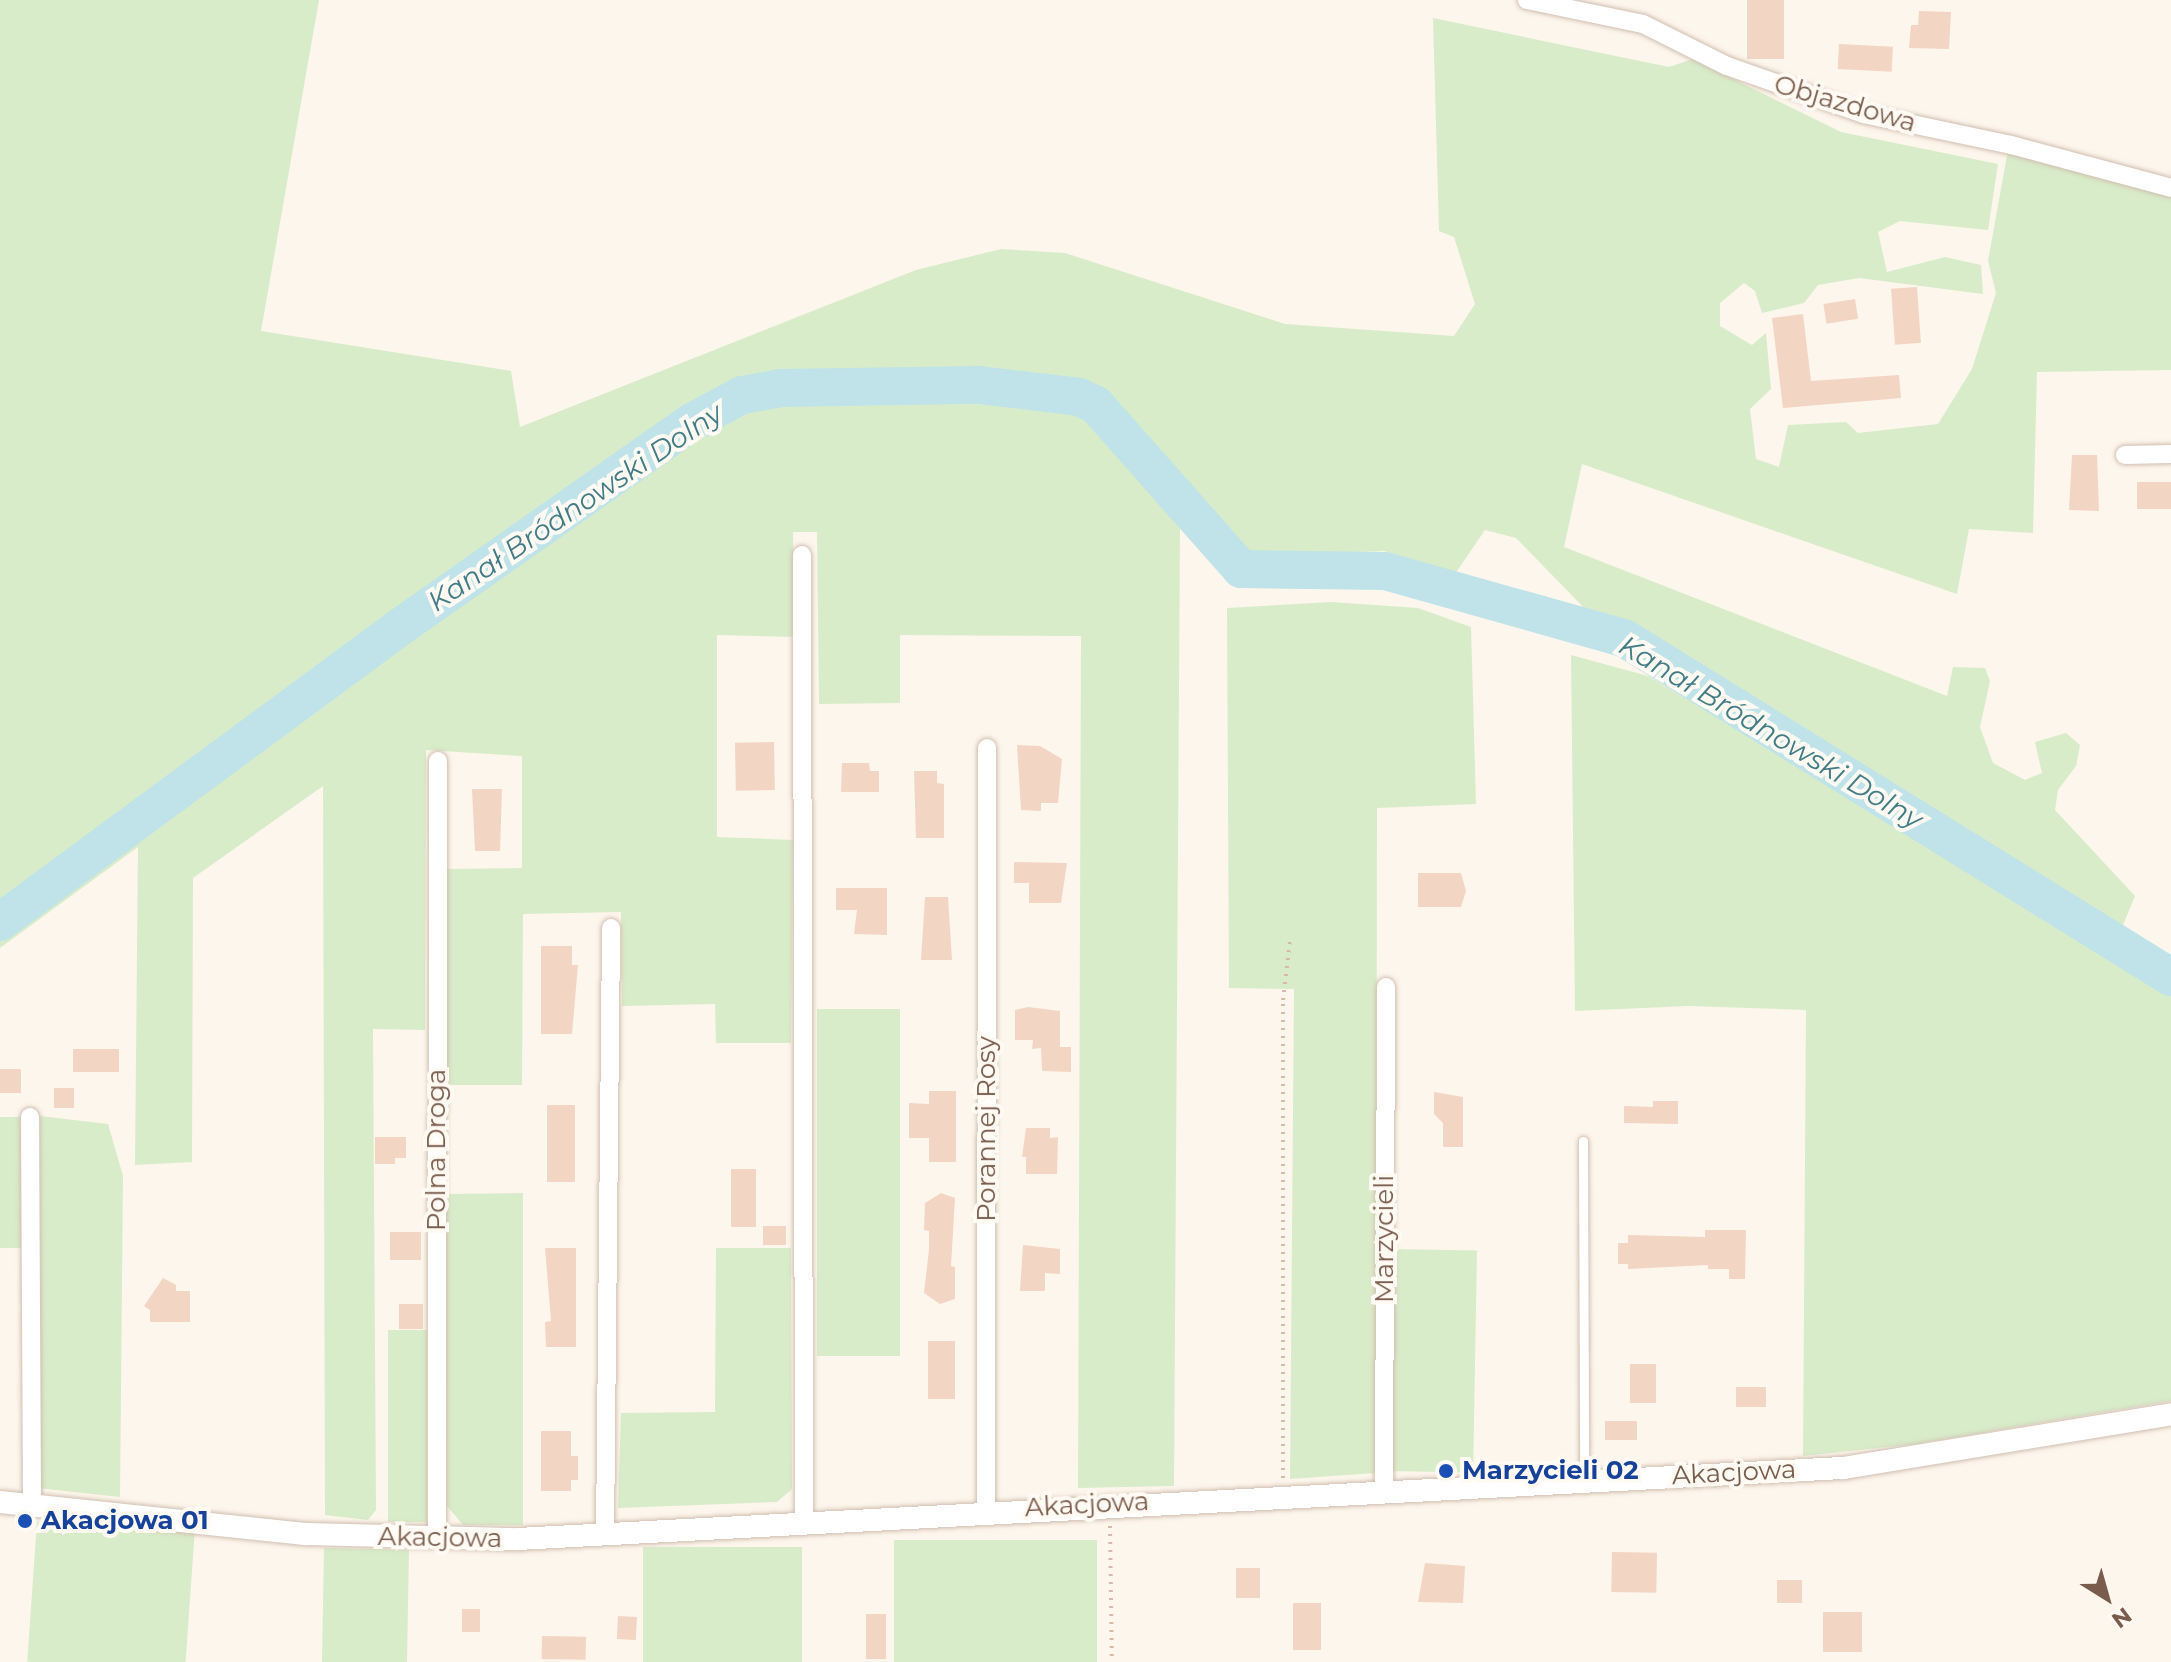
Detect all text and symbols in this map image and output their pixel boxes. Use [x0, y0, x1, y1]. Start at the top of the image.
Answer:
street label: Objazdowa [1770, 69, 1920, 139]
water label: Kanał Bródnowski Dolny [421, 396, 729, 618]
water label: Kanał Bródnowski Dolny [1613, 628, 1929, 836]
street label: Porannej Rosy [971, 1036, 1003, 1222]
street label: Polna Droga [421, 1069, 453, 1231]
street label: Marzycieli [1369, 1175, 1401, 1303]
street label: Akacjowa [1671, 1454, 1797, 1492]
place label: Marzycieli 02 [1462, 1455, 1639, 1487]
marker: Marzycieli 02 [1437, 1462, 1455, 1480]
street label: Akacjowa [1024, 1486, 1150, 1524]
place label: Akacjowa 01 [41, 1505, 209, 1537]
marker: Akacjowa 01 [16, 1512, 34, 1530]
street label: Akacjowa [377, 1521, 503, 1555]
north arrow [2067, 1558, 2147, 1638]
text: N [2107, 1601, 2137, 1634]

